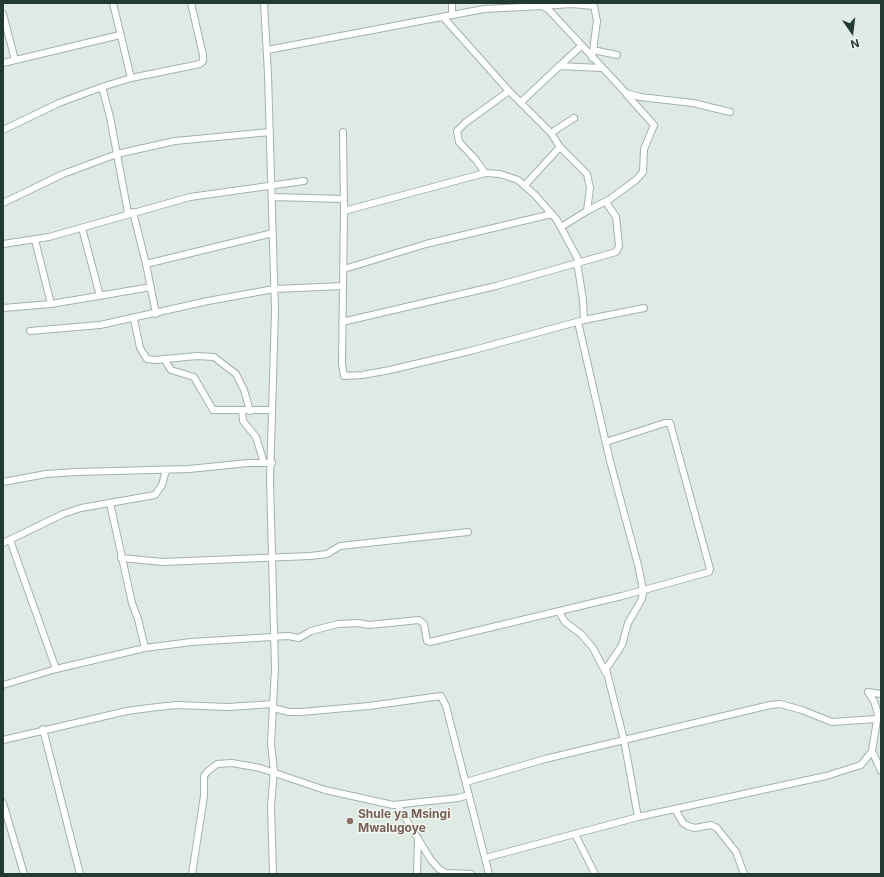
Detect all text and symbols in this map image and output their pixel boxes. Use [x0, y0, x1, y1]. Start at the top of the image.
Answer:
north arrow [832, 12, 872, 52]
text: N [849, 36, 861, 51]
place label: Shule ya Msingi Mwalugoye [358, 807, 450, 835]
marker: Shule ya Msingi Mwalugoye [345, 816, 355, 826]

